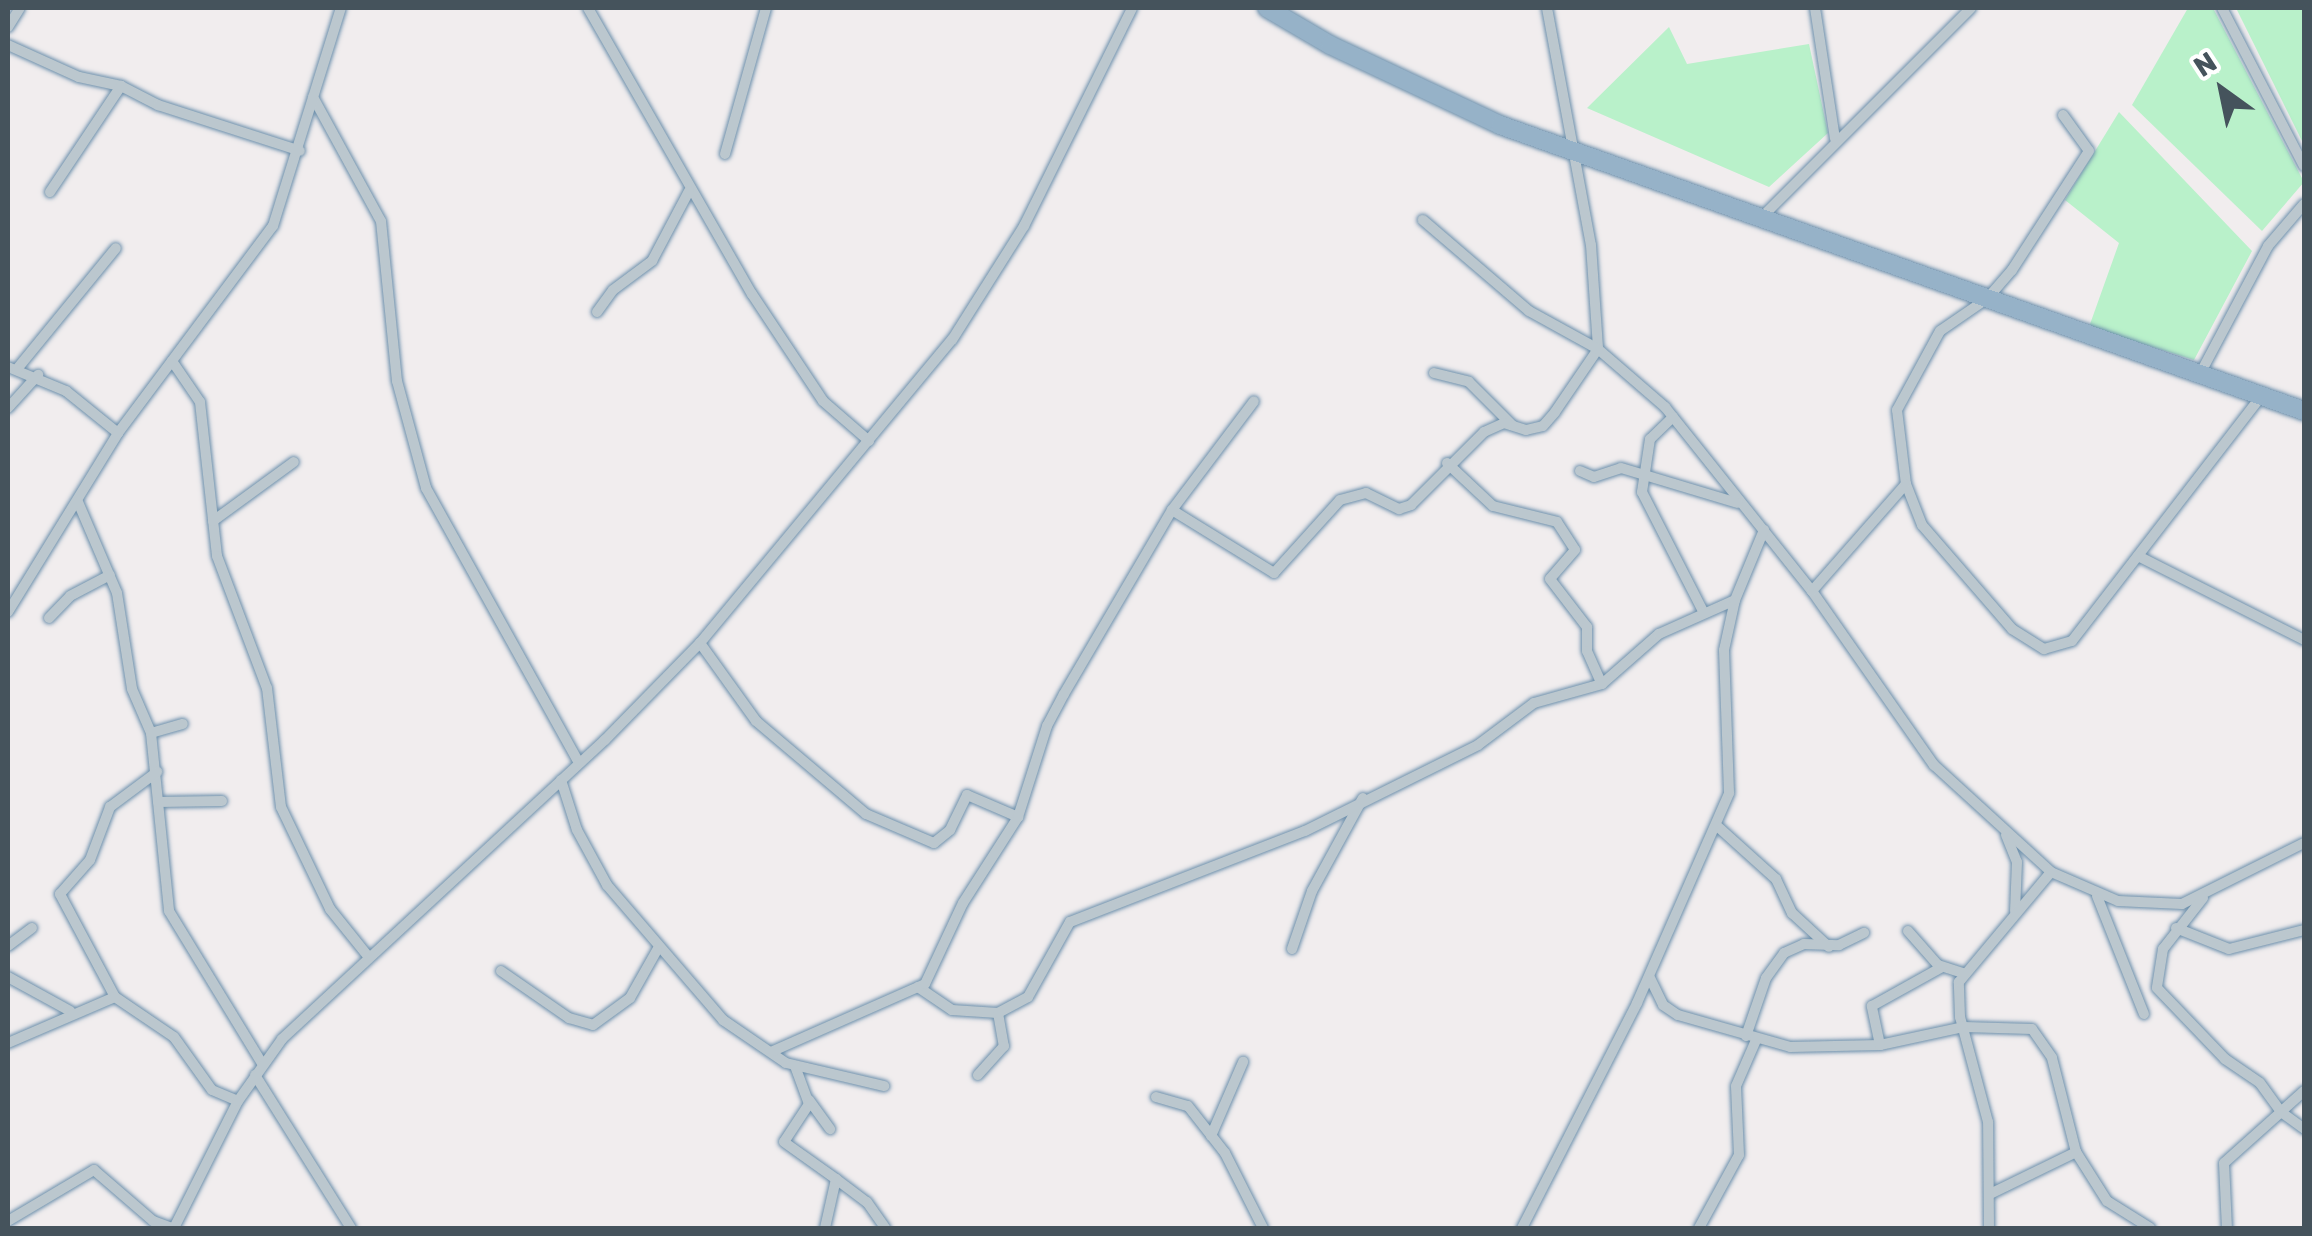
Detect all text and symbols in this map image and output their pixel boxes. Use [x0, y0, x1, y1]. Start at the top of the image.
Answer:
north arrow [2172, 40, 2272, 140]
text: N [2188, 45, 2223, 84]

